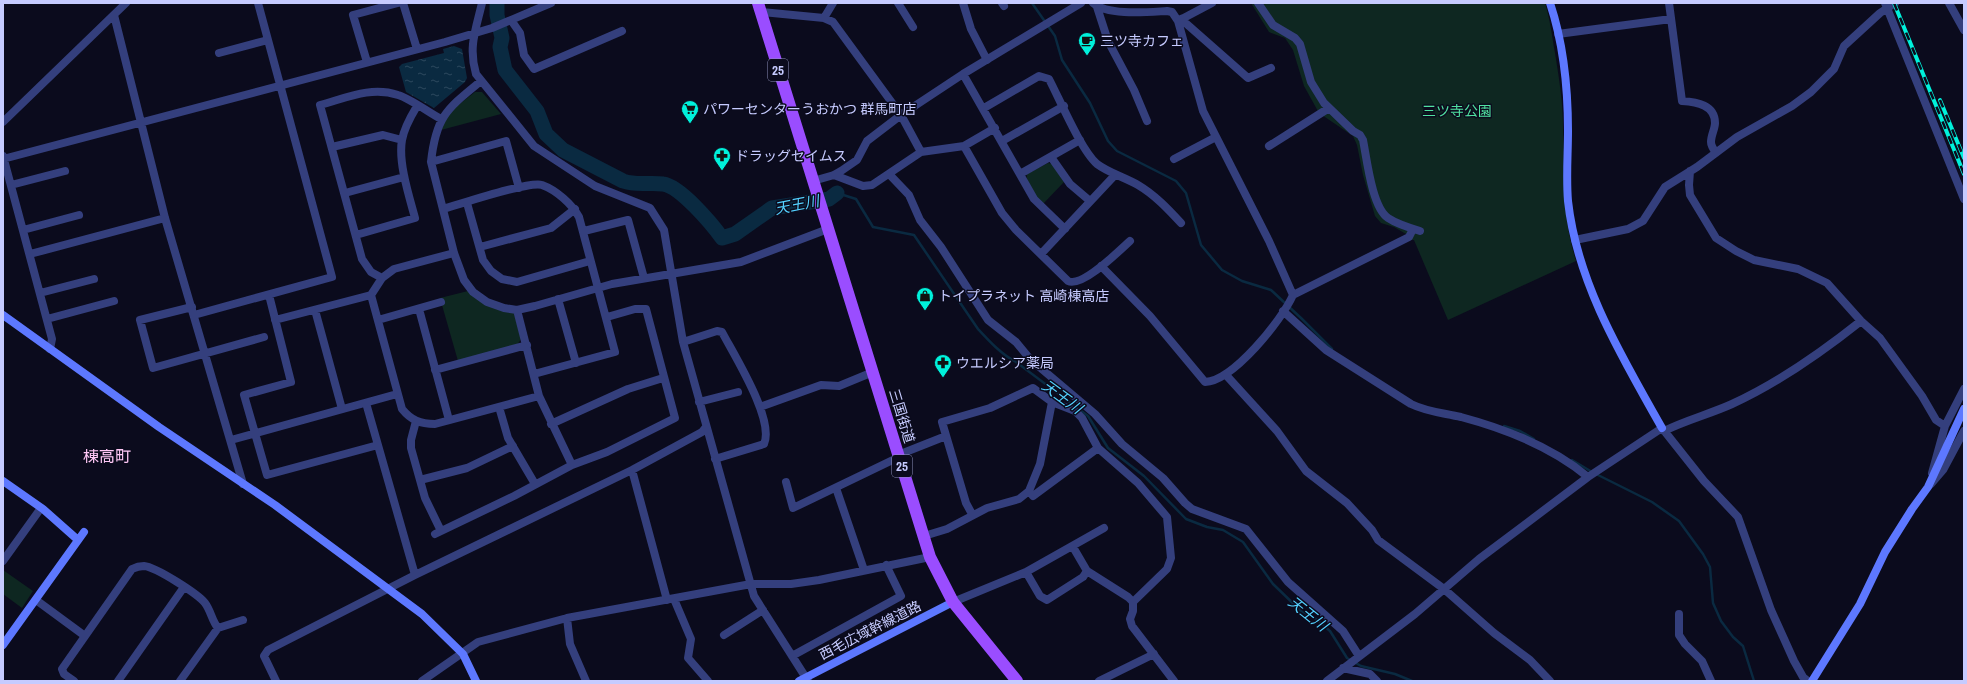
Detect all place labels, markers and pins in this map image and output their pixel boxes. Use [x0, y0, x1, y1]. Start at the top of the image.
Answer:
cafe icon: 三ツ寺カフェ [1077, 31, 1097, 56]
place label: 三ツ寺カフェ [1100, 32, 1184, 50]
supermarket icon: パワーセンターうおかつ 群馬町店 [680, 99, 700, 124]
place label: パワーセンターうおかつ 群馬町店 [703, 100, 916, 118]
pharmacy icon: ドラッグセイムス [712, 146, 732, 171]
place label: ドラッグセイムス [735, 147, 847, 165]
shop icon: トイプラネット 高崎棟高店 [915, 286, 935, 311]
place label: トイプラネット 高崎棟高店 [938, 287, 1109, 305]
pharmacy icon: ウエルシア薬局 [933, 353, 953, 378]
place label: ウエルシア薬局 [956, 354, 1054, 372]

